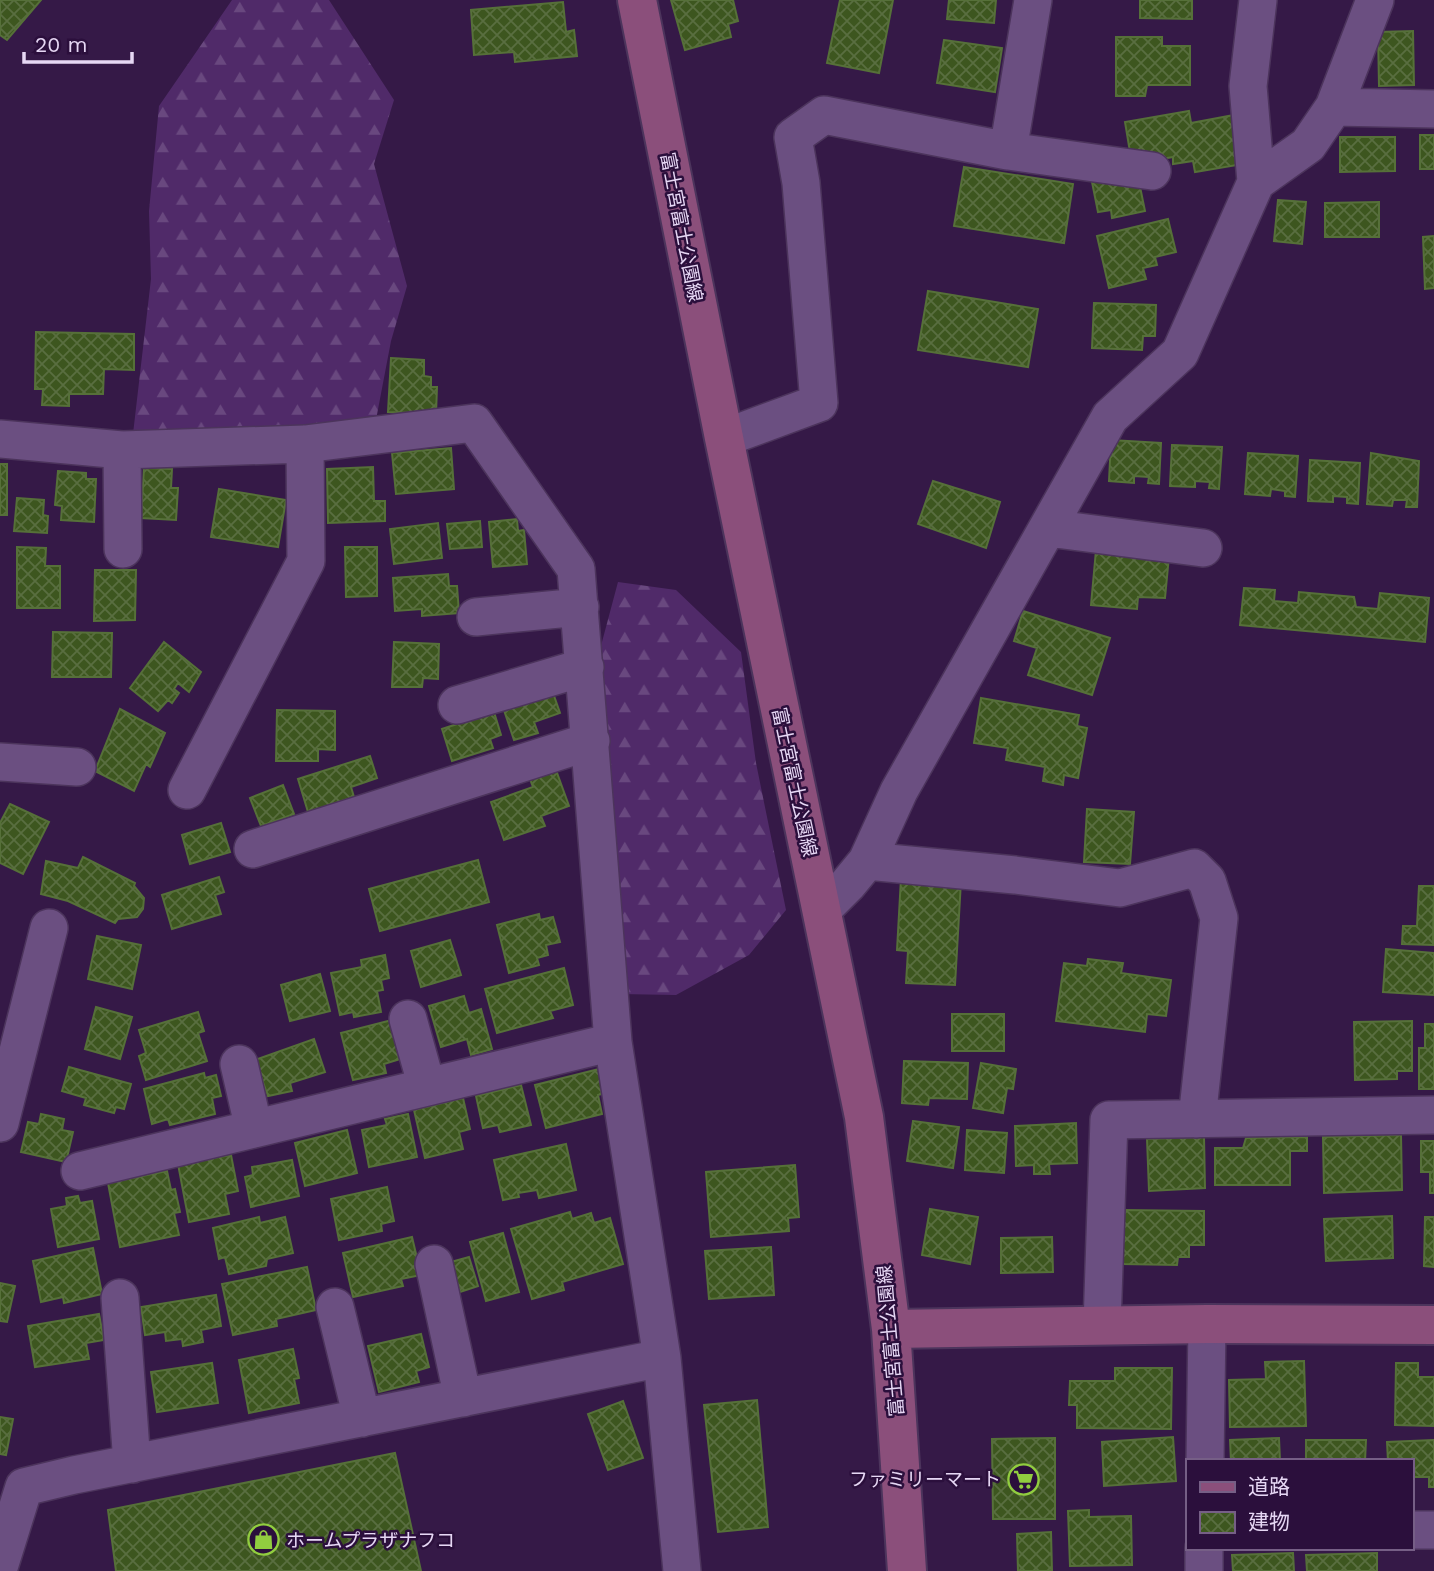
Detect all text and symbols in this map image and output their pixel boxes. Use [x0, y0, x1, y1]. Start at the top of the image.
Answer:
scale bar [24, 21, 133, 65]
text: 20 m [35, 32, 87, 57]
street label: 富士宮富士公園線 [656, 150, 707, 304]
street label: 富士宮富士公園線 [767, 705, 822, 859]
street label: 富士宮富士公園線 [872, 1264, 909, 1418]
legend [1186, 1459, 1413, 1550]
supermarket icon: ファミリーマート [1007, 1462, 1041, 1496]
place label: ファミリーマート [849, 1468, 1001, 1491]
text: 道路 [1248, 1474, 1290, 1499]
text: 建物 [1248, 1509, 1290, 1534]
shop icon: ホームプラザナフコ [246, 1523, 280, 1557]
place label: ホームプラザナフコ [286, 1529, 455, 1552]

